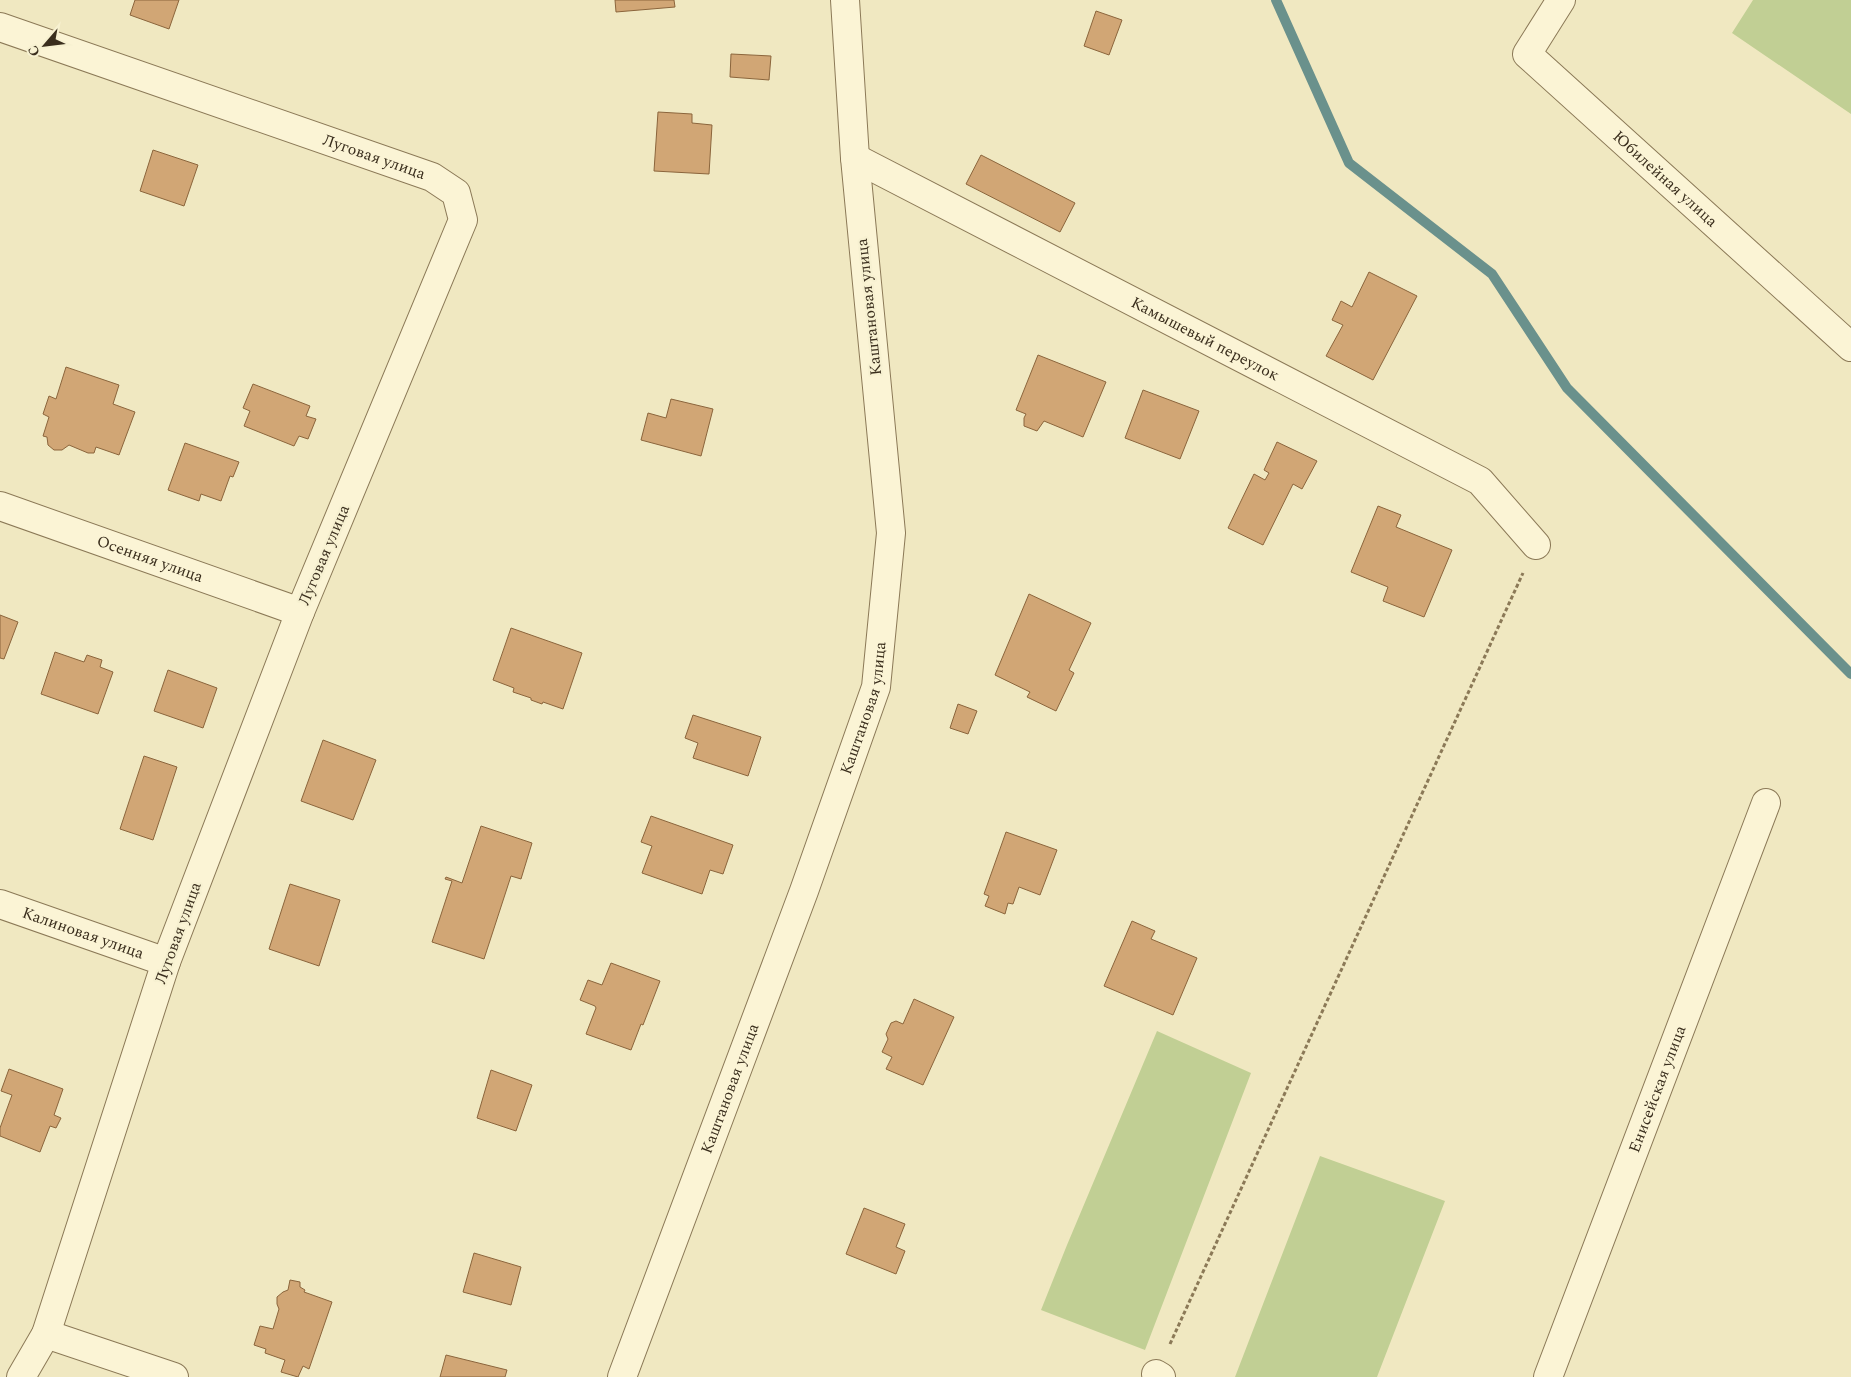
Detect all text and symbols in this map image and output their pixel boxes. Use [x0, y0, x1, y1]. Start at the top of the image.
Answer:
north arrow [20, 20, 70, 70]
text: С [22, 42, 46, 60]
street label: Юбилейная улица [1607, 125, 1723, 233]
street label: Луговая улица [320, 128, 429, 186]
street label: Каштановая улица [850, 237, 888, 377]
street label: Камышевый переулок [1127, 291, 1283, 387]
street label: Луговая улица [292, 501, 356, 609]
street label: Осенняя улица [93, 529, 207, 589]
street label: Каштановая улица [834, 640, 892, 778]
street label: Луговая улица [148, 878, 208, 987]
street label: Калиновая улица [19, 901, 147, 965]
street label: Каштановая улица [695, 1020, 765, 1157]
street label: Енисейская улица [1622, 1022, 1693, 1156]

